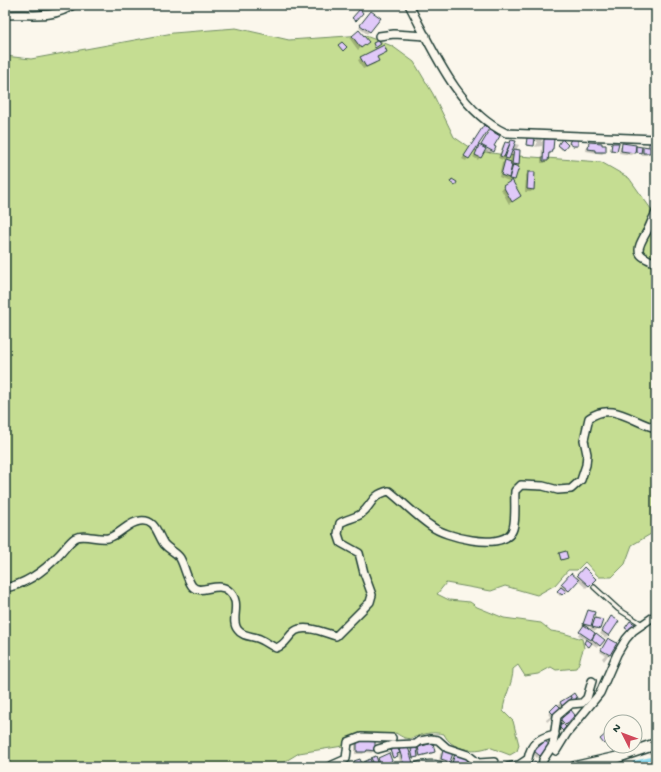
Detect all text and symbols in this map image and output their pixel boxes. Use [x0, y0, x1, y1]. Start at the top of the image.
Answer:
north arrow [603, 714, 643, 754]
text: N [610, 722, 624, 735]

